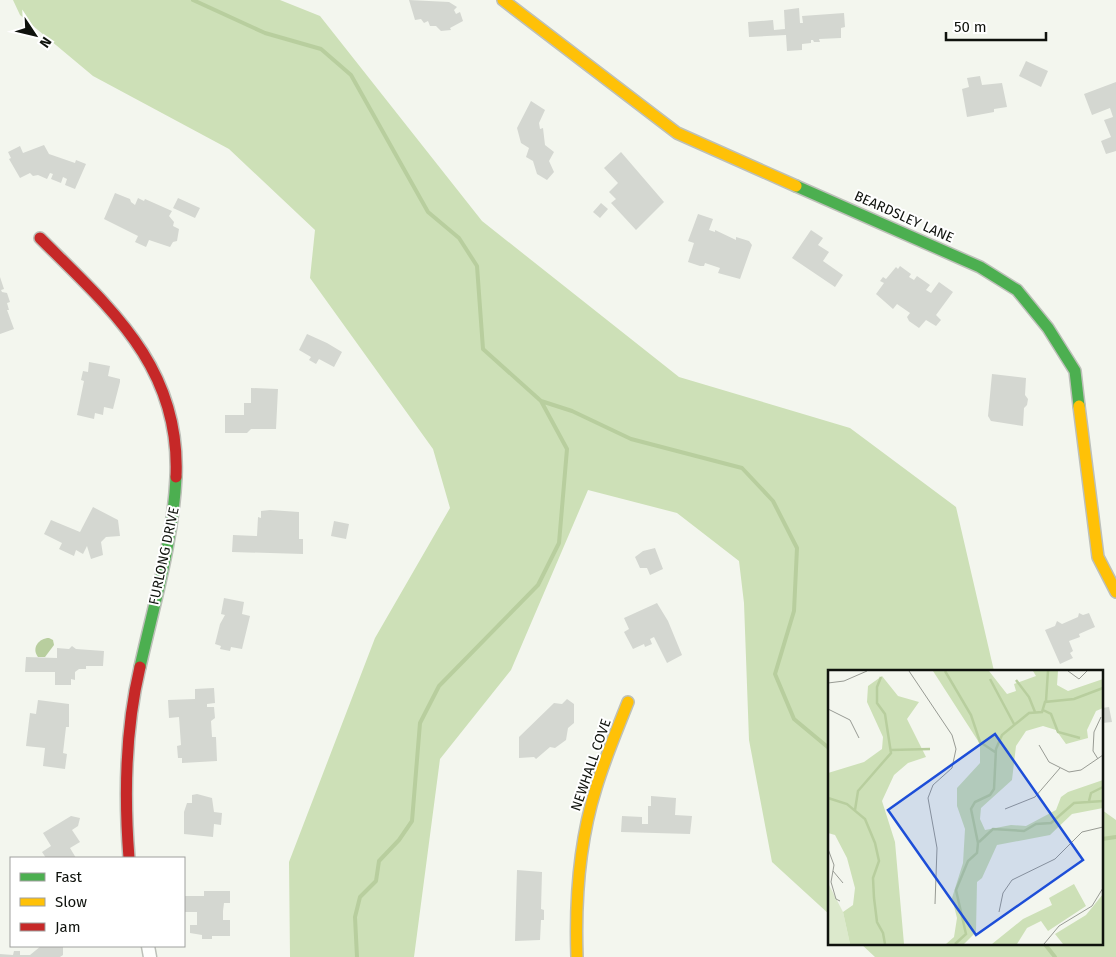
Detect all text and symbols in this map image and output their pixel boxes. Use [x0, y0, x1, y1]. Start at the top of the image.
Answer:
north arrow [10, 10, 60, 60]
scale bar [946, 10, 1046, 42]
text: 50 m [954, 18, 987, 36]
text: N [36, 33, 55, 51]
street label: BEARDSLEY LANE [852, 187, 956, 247]
street label: FURLONG DRIVE [145, 506, 183, 606]
inset map [828, 670, 1104, 944]
street label: NEWHALL COVE [567, 717, 615, 813]
legend [10, 857, 185, 947]
text: Fast [55, 868, 82, 886]
text: Slow [55, 893, 87, 911]
text: Jam [55, 918, 81, 936]

